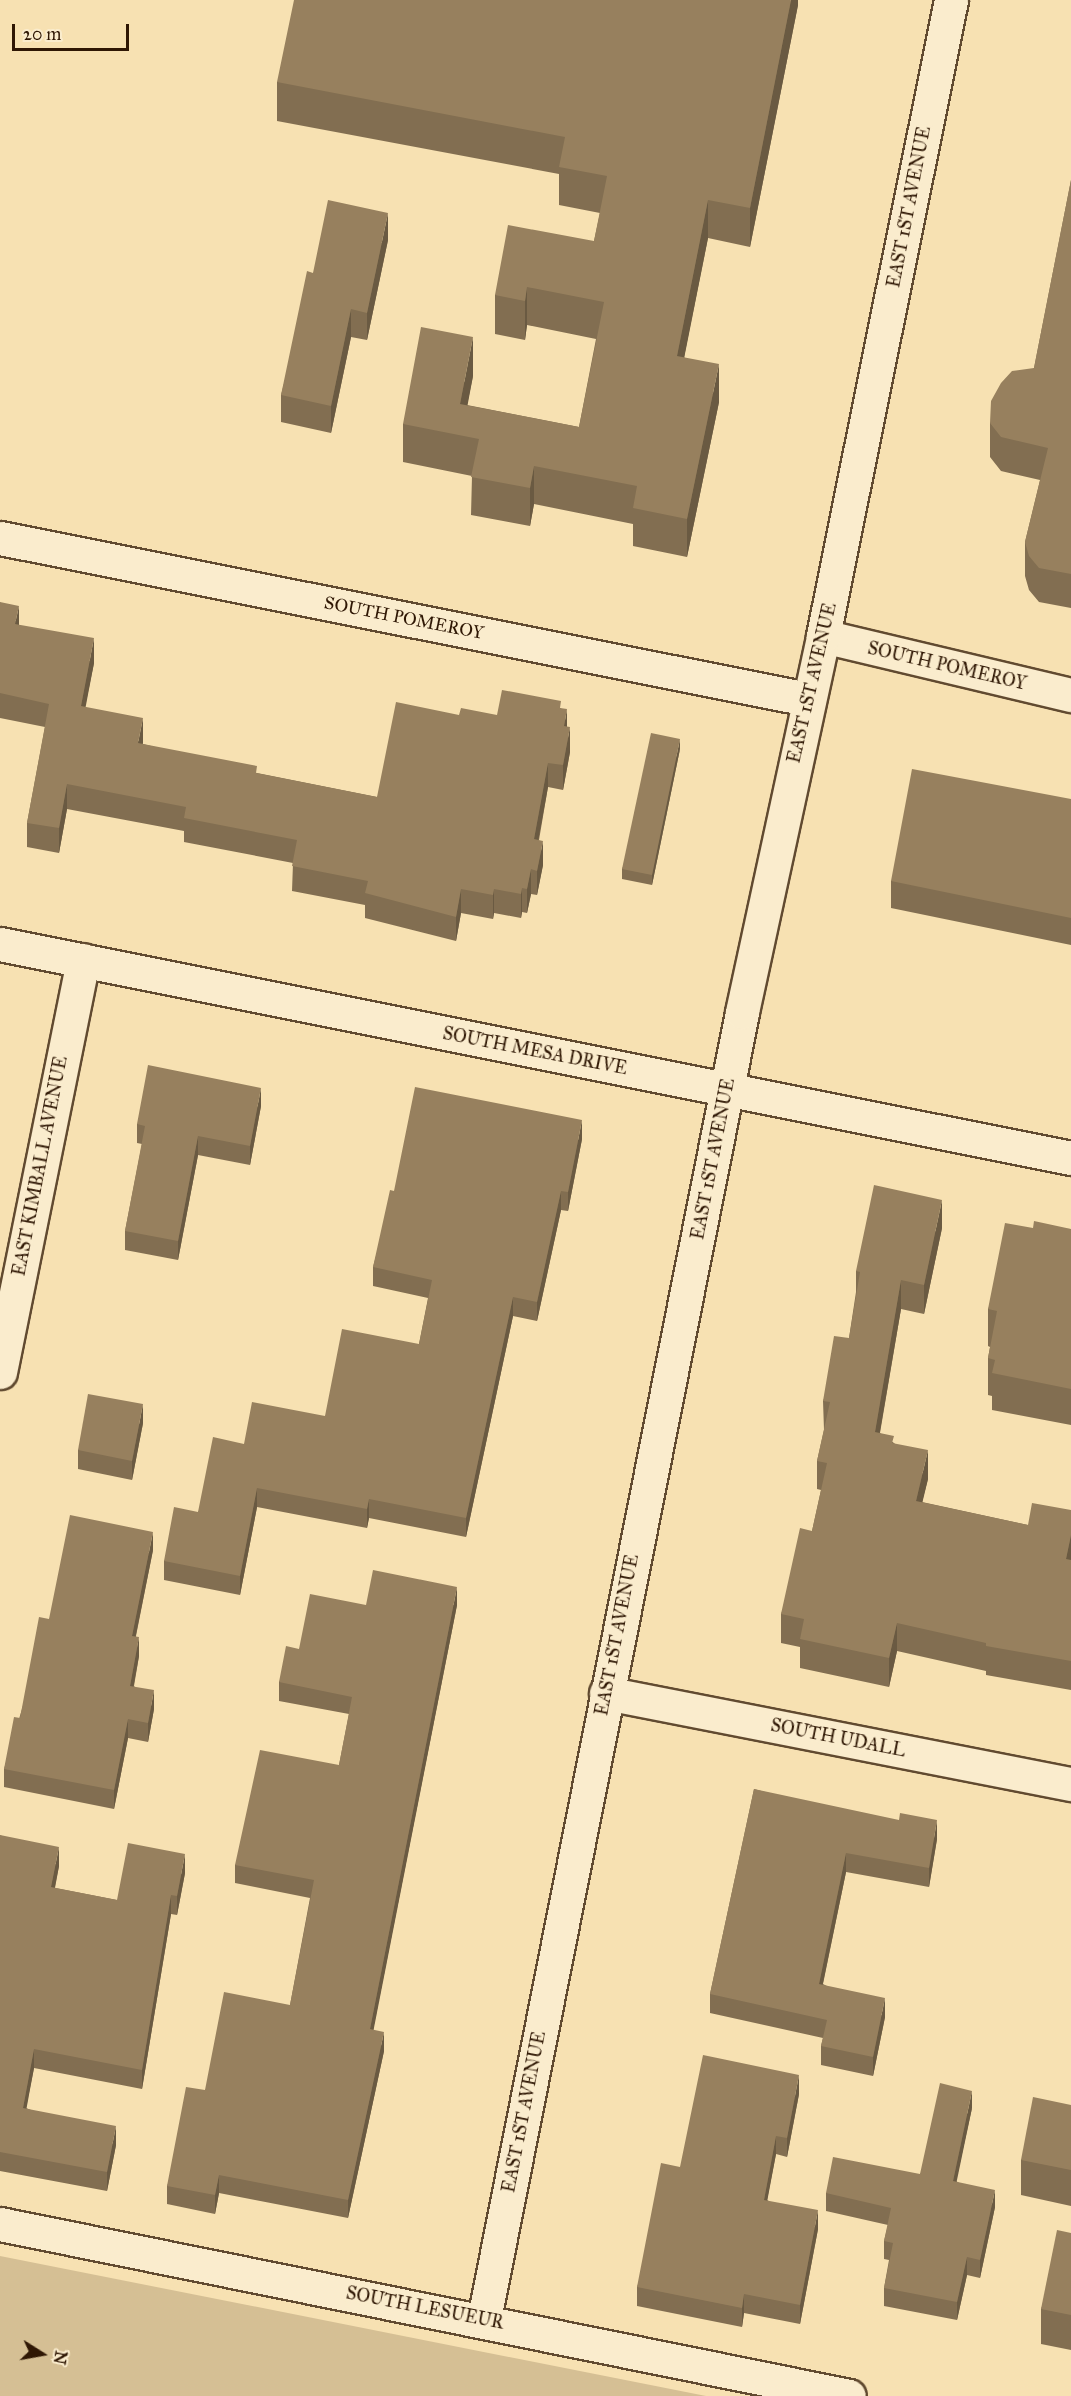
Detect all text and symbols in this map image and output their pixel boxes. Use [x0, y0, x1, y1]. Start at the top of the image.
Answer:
scale bar [15, 12, 132, 50]
text: 20 m [23, 23, 61, 45]
street label: EAST 1ST AVENUE [883, 125, 935, 289]
street label: SOUTH POMEROY [322, 592, 486, 644]
street label: EAST 1ST AVENUE [783, 601, 841, 765]
street label: SOUTH POMEROY [866, 637, 1028, 695]
street label: SOUTH MESA DRIVE [441, 1023, 629, 1079]
street label: EAST KIMBALL AVENUE [8, 1054, 72, 1278]
street label: EAST 1ST AVENUE [687, 1077, 739, 1241]
street label: EAST 1ST AVENUE [591, 1553, 643, 1717]
street label: SOUTH UDALL [769, 1714, 907, 1762]
street label: EAST 1ST AVENUE [498, 2030, 550, 2194]
street label: SOUTH LESUEUR [344, 2282, 506, 2334]
north arrow [12, 2324, 72, 2384]
text: N [50, 2349, 71, 2366]

